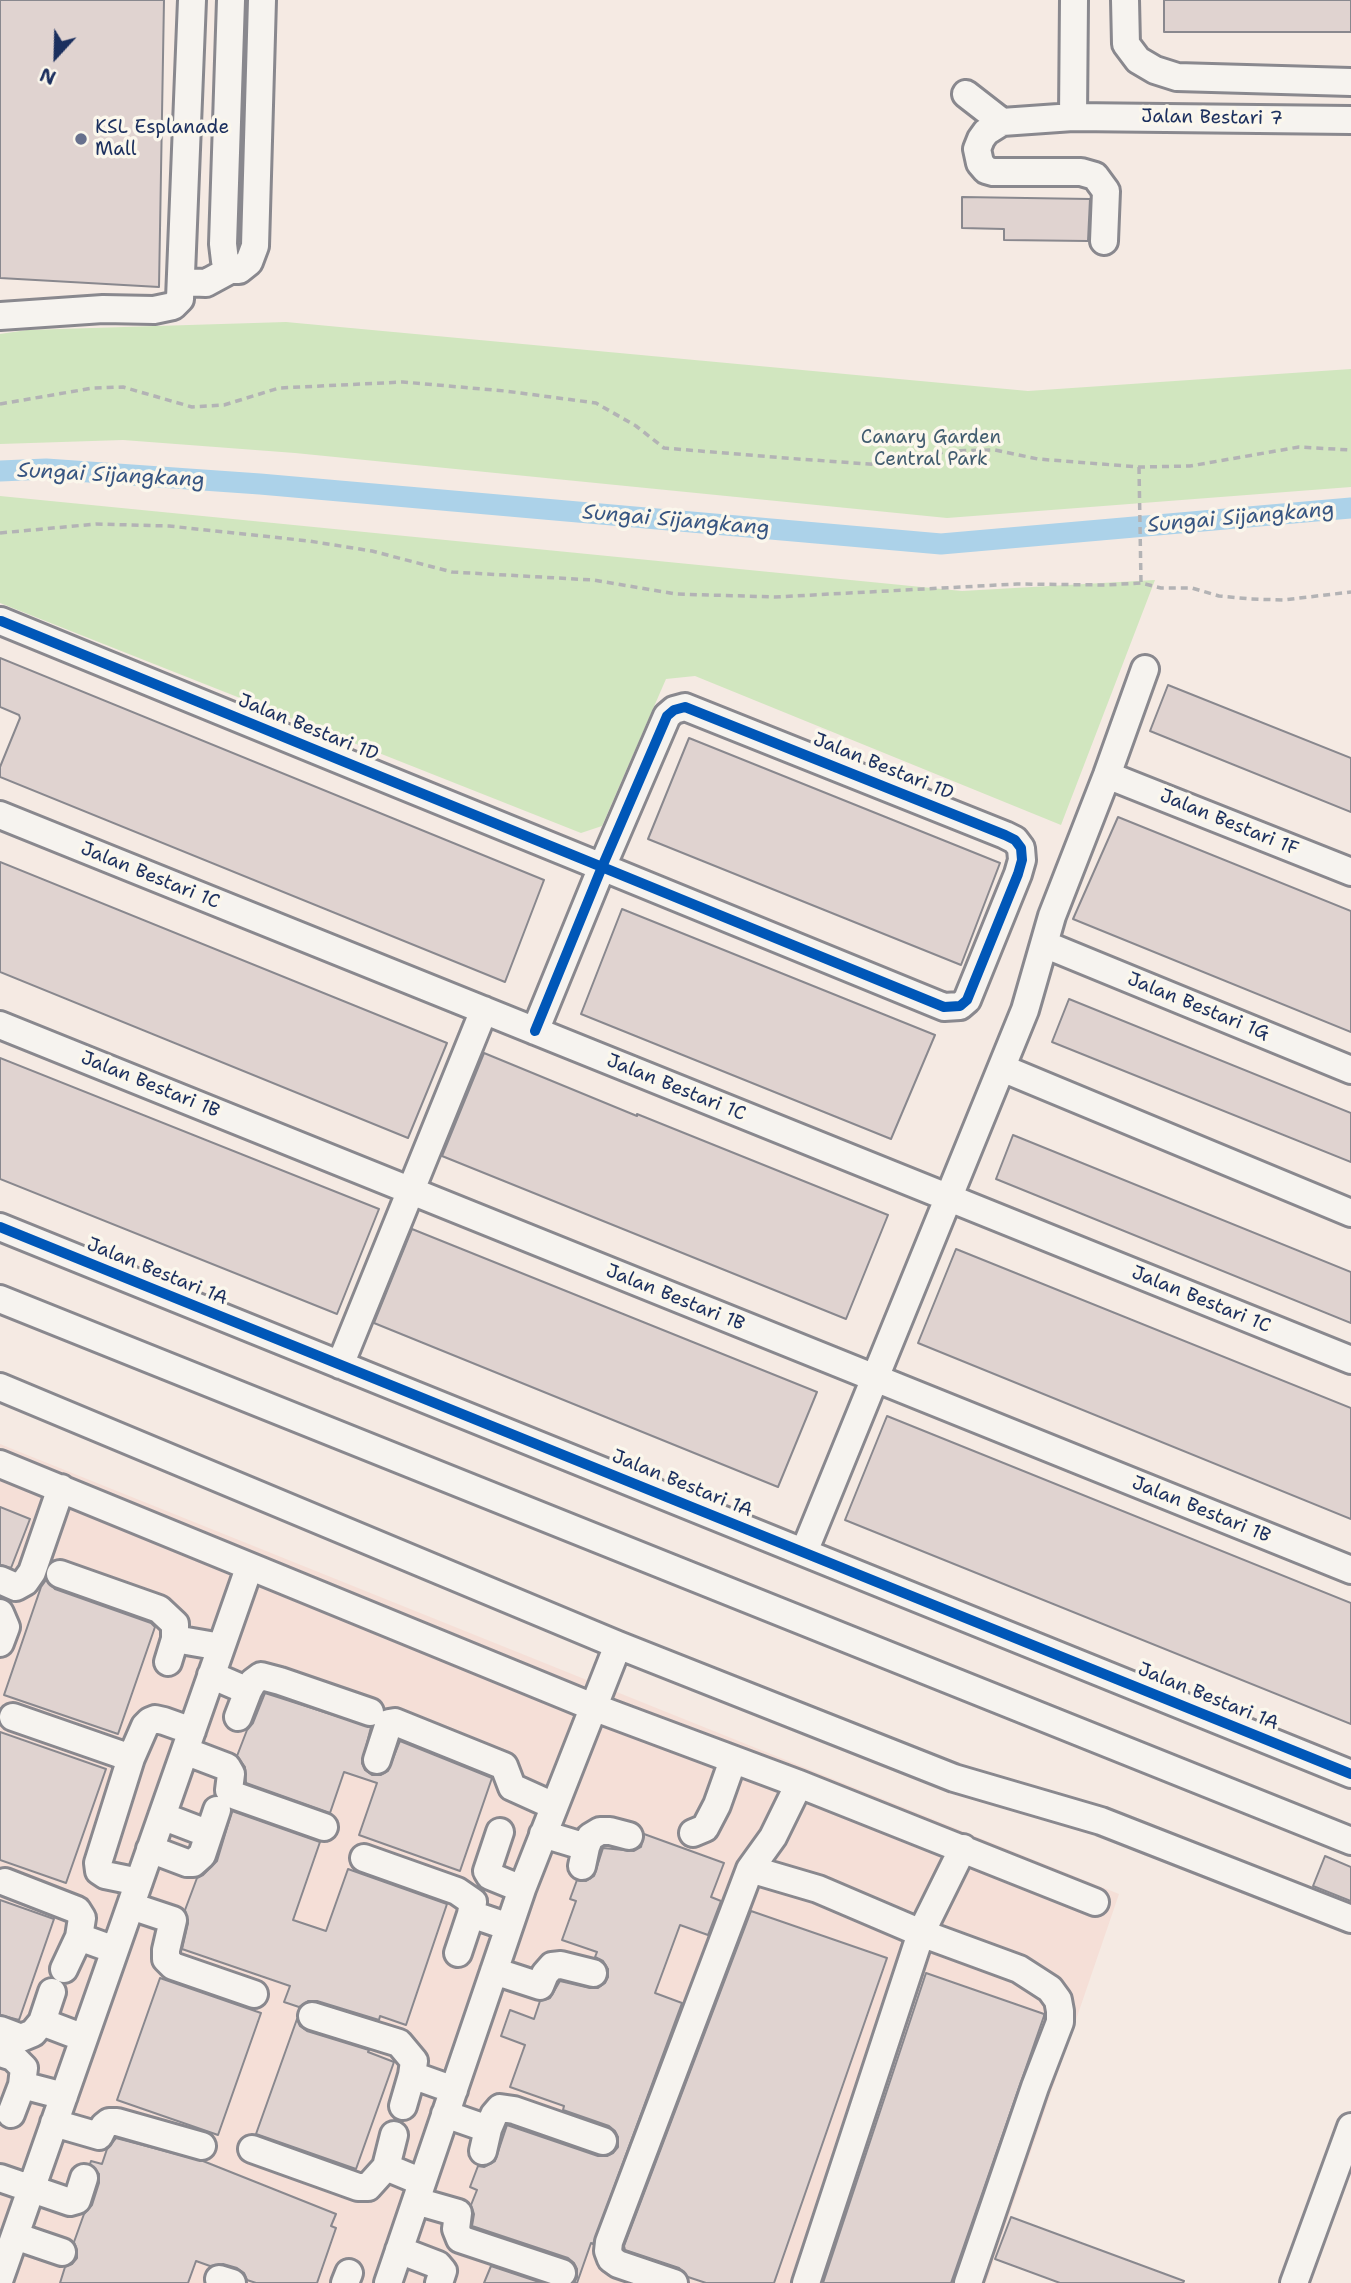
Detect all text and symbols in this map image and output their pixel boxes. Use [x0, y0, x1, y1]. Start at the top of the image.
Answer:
north arrow [21, 21, 91, 91]
text: N [36, 62, 60, 90]
street label: Jalan Bestari 7 [1141, 105, 1283, 131]
place label: KSL Esplanade Mall [95, 117, 229, 161]
marker: KSL Esplanade Mall [73, 131, 89, 147]
park label: Canary Garden Central Park [861, 427, 1001, 471]
water label: Sungai Sijangkang [17, 459, 205, 493]
water label: Sungai Sijangkang [1146, 497, 1336, 539]
water label: Sungai Sijangkang [581, 500, 771, 542]
street label: Jalan Bestari 1D [235, 689, 381, 767]
street label: Jalan Bestari 1D [810, 728, 956, 806]
street label: Jalan Bestari 1F [1156, 785, 1302, 861]
street label: Jalan Bestari 1C [77, 838, 223, 914]
street label: Jalan Bestari 1G [1124, 968, 1272, 1046]
street label: Jalan Bestari 1B [77, 1047, 223, 1123]
street label: Jalan Bestari 1C [603, 1050, 749, 1126]
street label: Jalan Bestari 1A [83, 1233, 231, 1311]
street label: Jalan Bestari 1B [602, 1260, 748, 1336]
street label: Jalan Bestari 1C [1128, 1262, 1274, 1338]
street label: Jalan Bestari 1A [608, 1445, 756, 1523]
street label: Jalan Bestari 1B [1128, 1472, 1274, 1548]
street label: Jalan Bestari 1A [1134, 1658, 1282, 1736]

